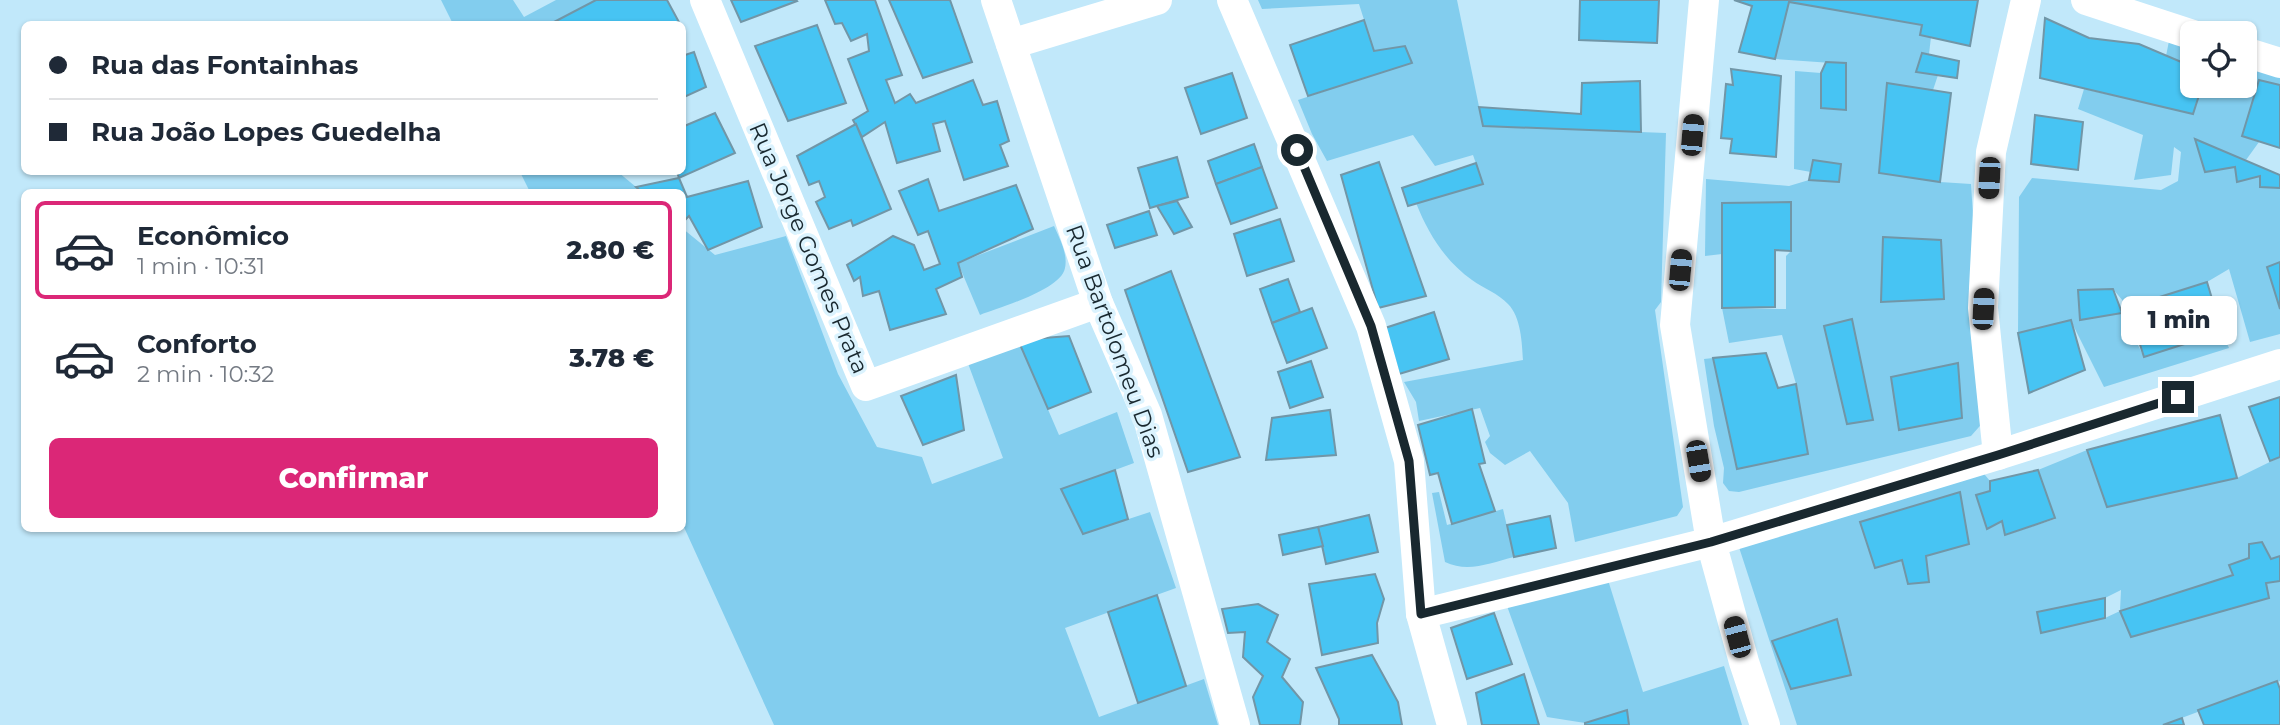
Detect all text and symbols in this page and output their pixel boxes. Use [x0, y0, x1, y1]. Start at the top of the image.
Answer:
map controls [2180, 21, 2257, 98]
button: locate [2180, 21, 2257, 98]
text: Rua das Fontainhas [91, 49, 358, 81]
car [1680, 113, 1705, 157]
text: Rua João Lopes Guedelha [91, 116, 441, 148]
street label: Rua Jorge Gomes Prata [743, 118, 875, 378]
route start [1281, 134, 1313, 166]
car [1978, 156, 2001, 200]
icon: car [53, 219, 116, 282]
text: Econômico [137, 220, 289, 252]
street label: Rua Bartolomeu Dias [1060, 221, 1170, 461]
text: 2.80 € [566, 234, 654, 266]
car [1668, 248, 1693, 292]
text: 1 min · 10:31 [137, 252, 265, 280]
car [1972, 287, 1995, 331]
callout: 1 min [2120, 296, 2236, 344]
text: 1 min [2147, 306, 2211, 334]
icon: car [53, 327, 116, 390]
text: Conforto [137, 328, 257, 360]
text: 3.78 € [569, 342, 654, 374]
text: 2 min · 10:32 [137, 360, 274, 388]
route end [2162, 381, 2194, 413]
button: Confirmar [49, 438, 658, 518]
car [1685, 438, 1712, 484]
car [1722, 614, 1753, 660]

